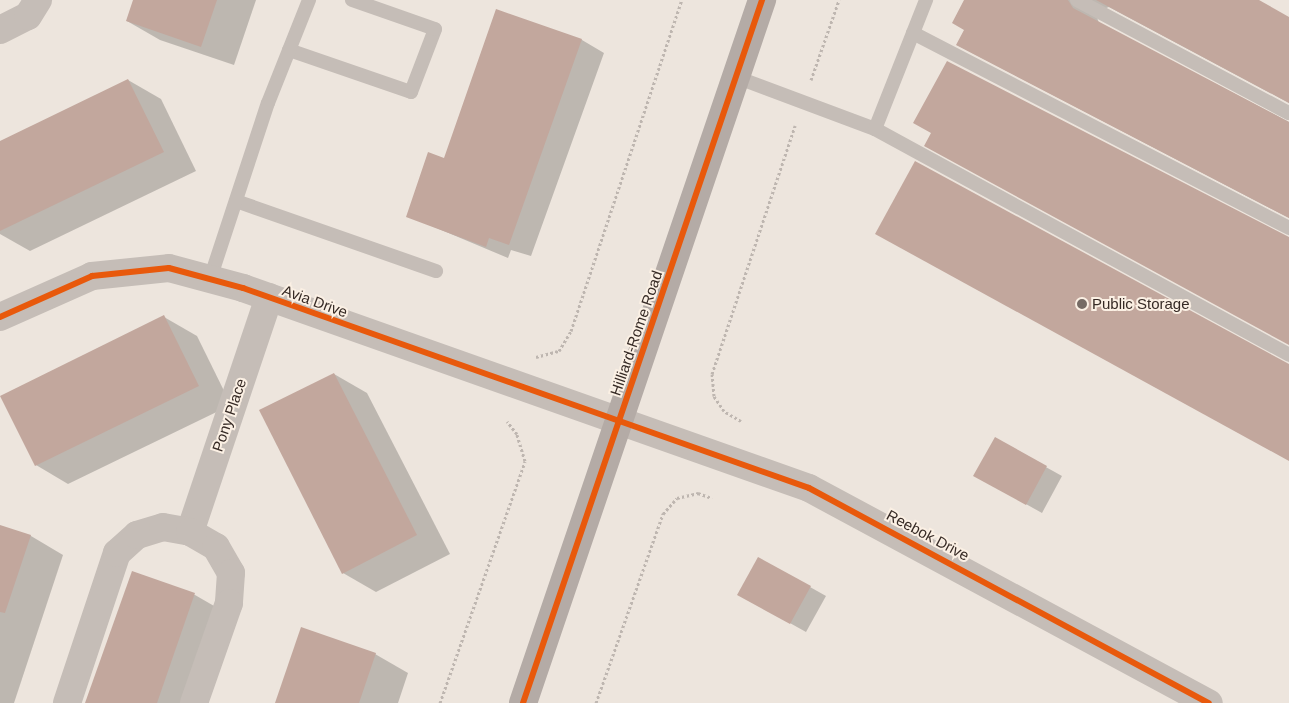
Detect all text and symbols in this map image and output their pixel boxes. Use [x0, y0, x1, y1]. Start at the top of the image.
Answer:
street label: Hilliard-Rome Road [606, 268, 666, 398]
street label: Avia Drive [280, 281, 350, 321]
place label: Public Storage [1092, 295, 1190, 313]
marker: Public Storage [1076, 298, 1088, 310]
street label: Pony Place [208, 376, 250, 454]
street label: Reebok Drive [884, 506, 972, 564]

